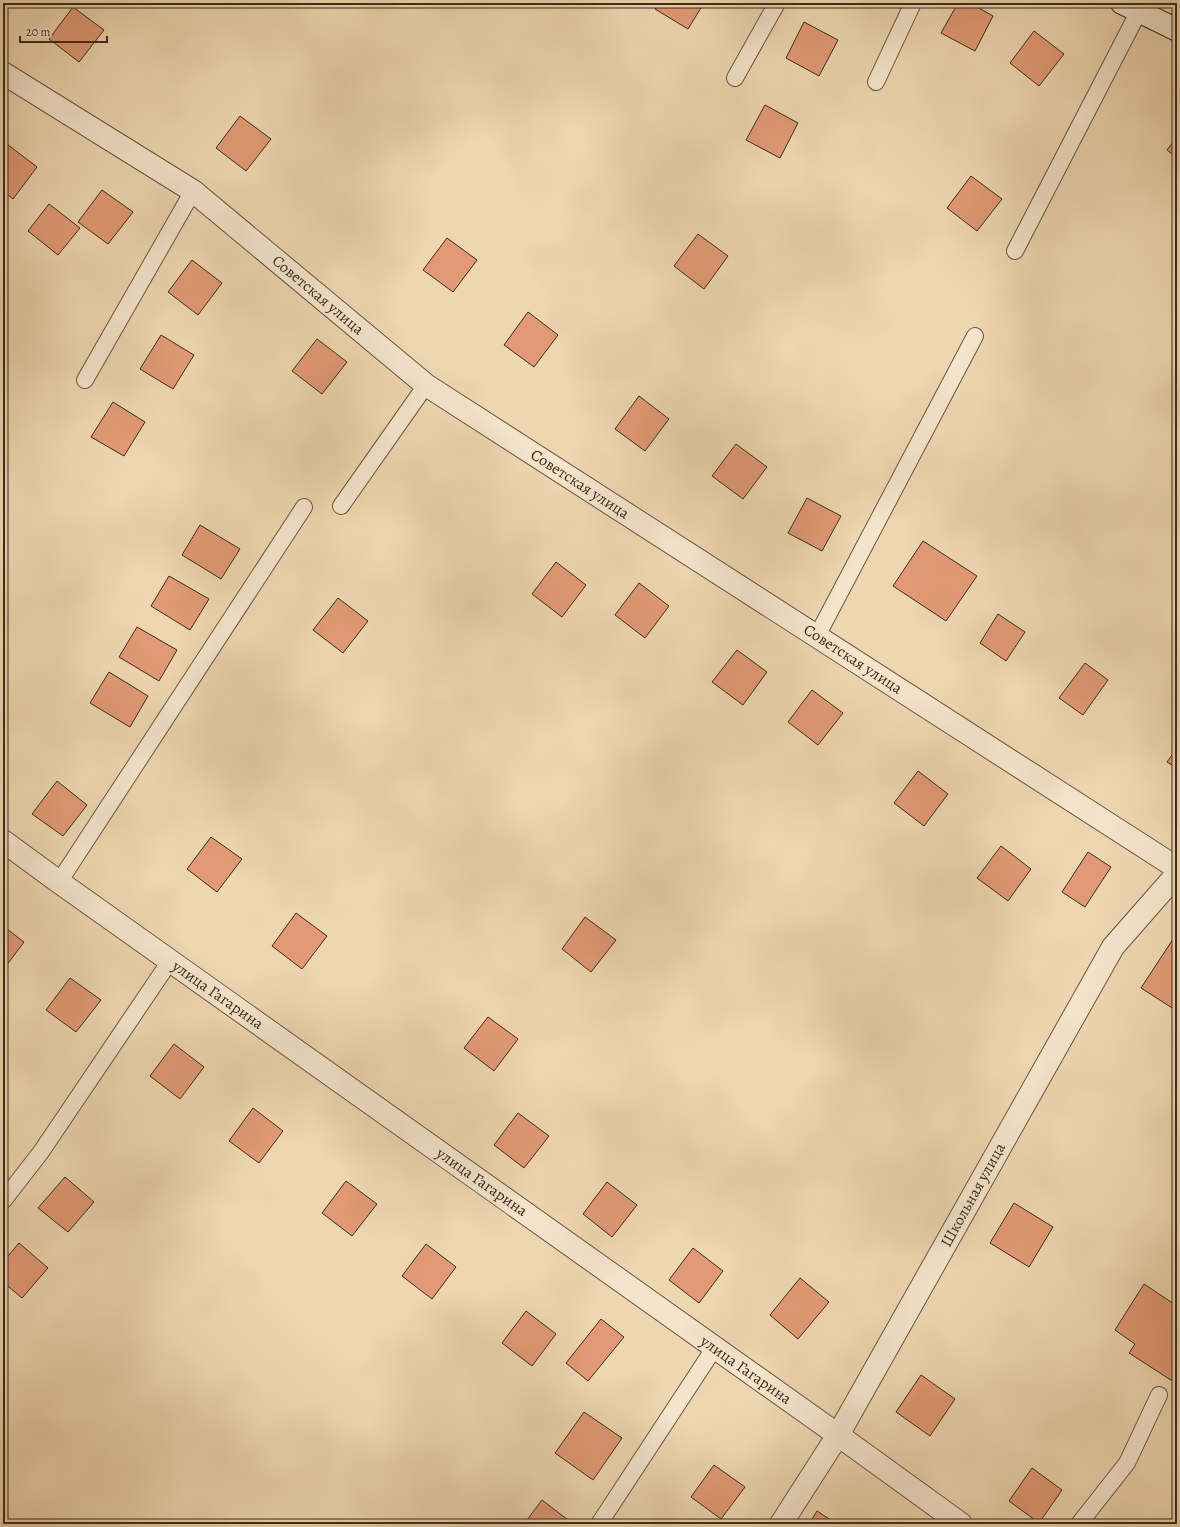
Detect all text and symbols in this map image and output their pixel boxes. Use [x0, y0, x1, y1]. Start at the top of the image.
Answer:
scale bar [20, 18, 107, 44]
text: 20 m [26, 24, 50, 40]
street label: Советская улица [267, 250, 369, 340]
street label: Советская улица [526, 444, 634, 525]
street label: Советская улица [799, 619, 907, 700]
street label: улица Гагарина [167, 955, 269, 1035]
street label: Школьная улица [935, 1138, 1011, 1251]
street label: улица Гагарина [431, 1142, 533, 1222]
street label: улица Гагарина [695, 1330, 797, 1410]

